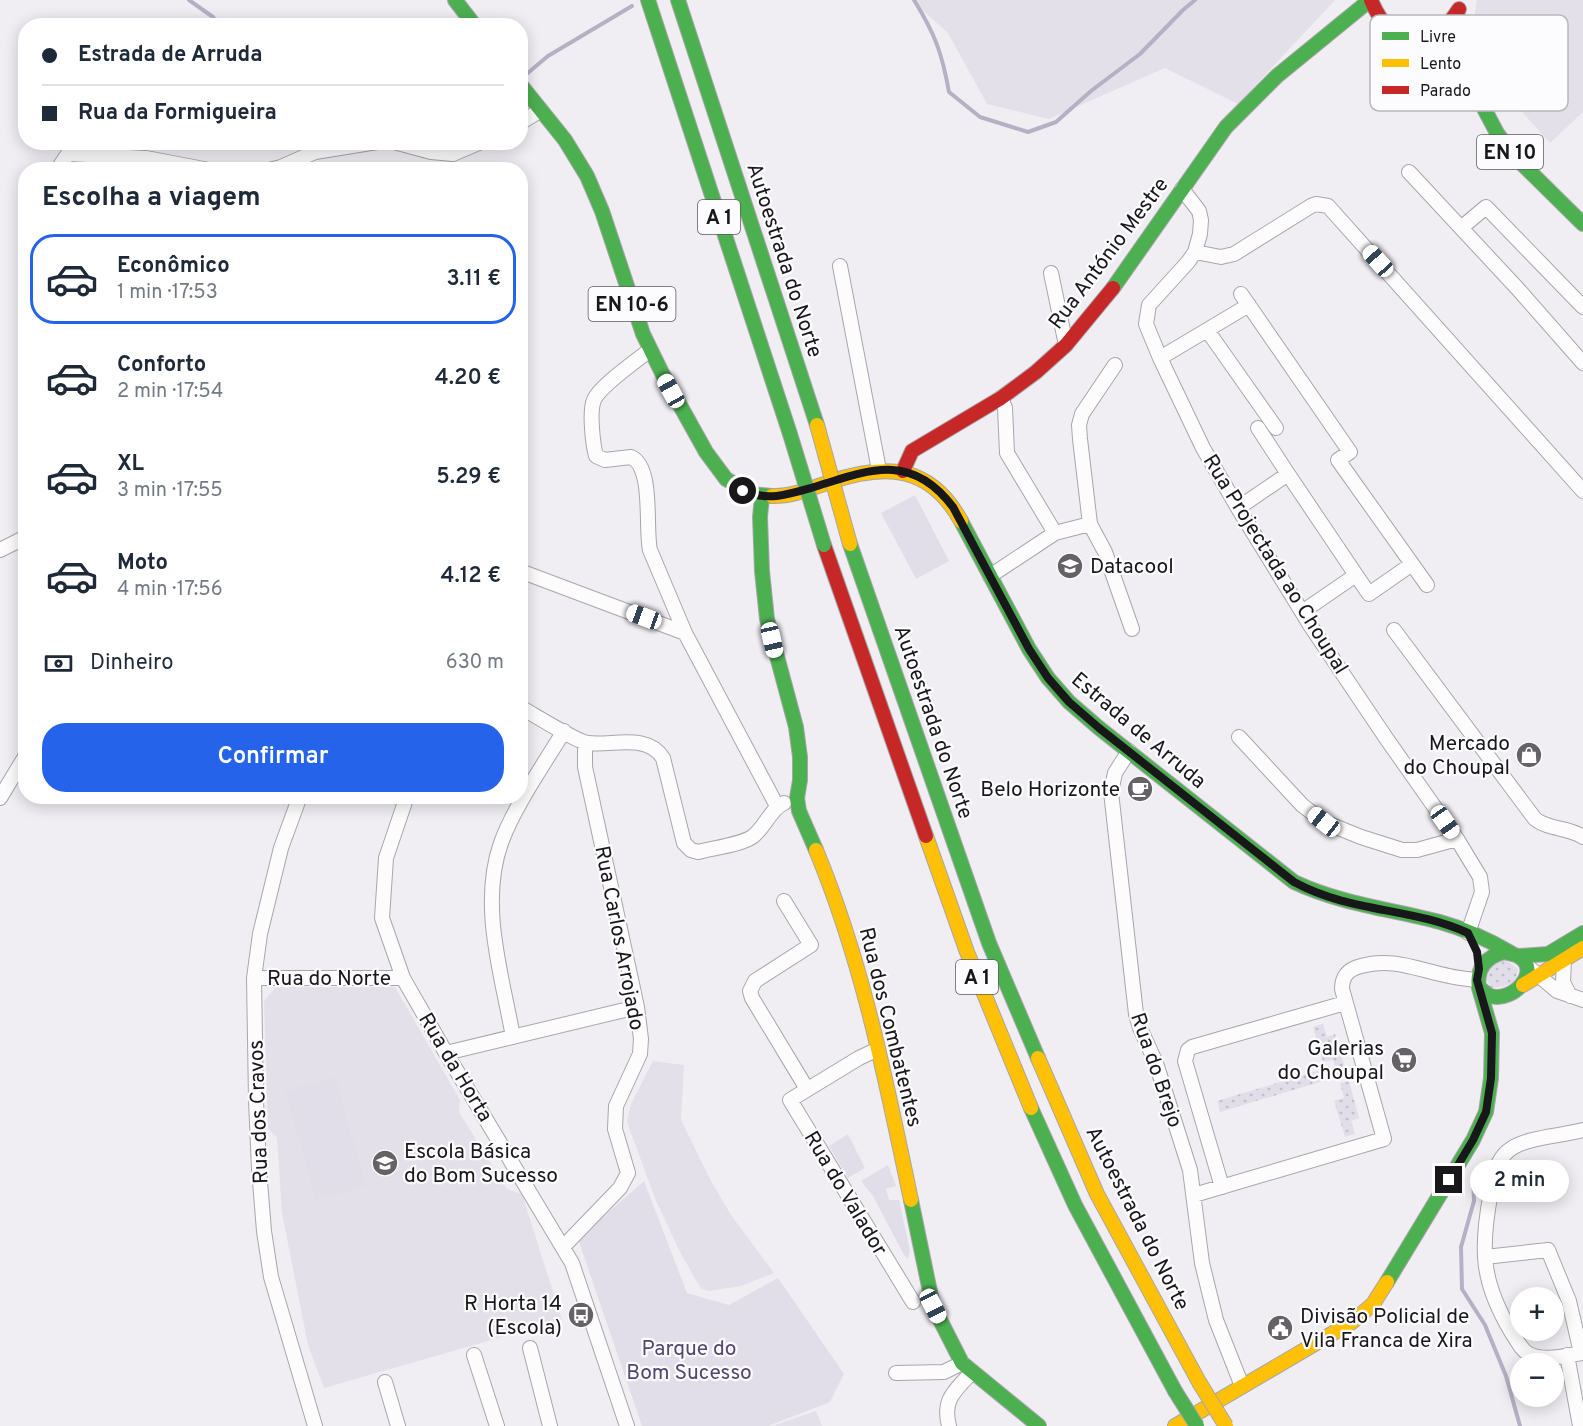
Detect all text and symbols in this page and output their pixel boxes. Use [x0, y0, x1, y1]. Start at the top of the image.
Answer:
legend [1370, 15, 1568, 111]
text: Livre [1420, 28, 1456, 48]
text: Estrada de Arruda [78, 42, 263, 69]
text: Lento [1420, 55, 1461, 75]
text: Parado [1420, 82, 1471, 102]
text: Rua da Formigueira [78, 100, 277, 127]
road number: EN 10 [1477, 135, 1543, 169]
street label: Autoestrada do Norte [739, 160, 828, 361]
street label: Rua António Mestre [1043, 173, 1175, 335]
text: Escolha a viagem [42, 181, 261, 215]
road number: A 1 [698, 200, 740, 234]
car [1359, 242, 1397, 280]
icon: car [45, 252, 99, 306]
text: Econômico [117, 253, 230, 280]
text: 3.11 € [446, 266, 501, 293]
text: 1 min · 17:53 [117, 280, 218, 306]
road number: EN 10-6 [588, 287, 676, 321]
icon: car [45, 351, 99, 405]
text: Conforto [117, 352, 206, 379]
text: 4.20 € [435, 365, 501, 392]
car [654, 371, 688, 411]
text: 2 min · 17:54 [117, 379, 223, 405]
icon: car [45, 450, 99, 504]
street label: Rua Projectada ao Choupal [1196, 450, 1354, 680]
text: XL [117, 451, 144, 478]
text: 5.29 € [436, 464, 501, 491]
route start [729, 477, 756, 504]
text: 3 min · 17:55 [117, 478, 223, 504]
icon: car [45, 549, 99, 603]
text: Moto [117, 550, 168, 577]
school or university icon: Datacool [1055, 551, 1085, 581]
place label: Datacool [1090, 554, 1174, 581]
text: 4.12 € [441, 563, 501, 590]
text: 4 min · 17:56 [117, 577, 223, 603]
car [624, 602, 664, 632]
car [759, 620, 785, 660]
street label: Autoestrada do Norte [887, 622, 978, 823]
icon: cash [42, 647, 75, 680]
text: Dinheiro [90, 650, 173, 677]
text: 630 m [446, 650, 504, 676]
street label: Estrada de Arruda [1065, 667, 1211, 795]
button: Confirmar [42, 723, 504, 792]
place label: Mercado do Choupal [1403, 731, 1510, 782]
shop icon: Mercado do Choupal [1514, 740, 1544, 770]
cafe icon: Belo Horizonte [1125, 774, 1155, 804]
place label: Belo Horizonte [980, 777, 1120, 804]
car [1427, 802, 1463, 842]
car [1304, 804, 1344, 840]
street label: Rua Carlos Arrojado [587, 844, 650, 1033]
street label: Rua dos Combatentes [852, 925, 927, 1130]
road number: A 1 [956, 960, 998, 994]
street label: Rua do Norte [267, 966, 391, 993]
street label: Rua da Horta [411, 1008, 498, 1127]
street label: Rua do Brejo [1123, 1009, 1188, 1132]
place label: Galerias do Choupal [1277, 1036, 1384, 1087]
street label: Rua dos Cravos [243, 1039, 276, 1184]
supermarket icon: Galerias do Choupal [1389, 1045, 1419, 1075]
street label: Autoestrada do Norte [1079, 1122, 1195, 1315]
street label: Rua do Valador [797, 1126, 893, 1261]
place label: Escola Básica do Bom Sucesso [404, 1139, 558, 1190]
school or university icon: Escola Básica do Bom Sucesso [370, 1148, 400, 1178]
callout: 2 min [1470, 1159, 1569, 1201]
route end [1435, 1166, 1462, 1193]
text: 2 min [1494, 1168, 1545, 1194]
car [917, 1286, 949, 1326]
map controls [1510, 1287, 1564, 1407]
button: + [1510, 1287, 1564, 1341]
place label: R Horta 14 (Escola) [464, 1291, 562, 1342]
bus stop icon: R Horta 14 (Escola) [566, 1300, 596, 1330]
place label: Divisão Policial de Vila Franca de Xira [1300, 1304, 1473, 1355]
public building icon: Divisão Policial de Vila Franca de Xira [1265, 1313, 1295, 1343]
park label: Parque do Bom Sucesso [626, 1336, 752, 1387]
button: − [1510, 1353, 1564, 1407]

